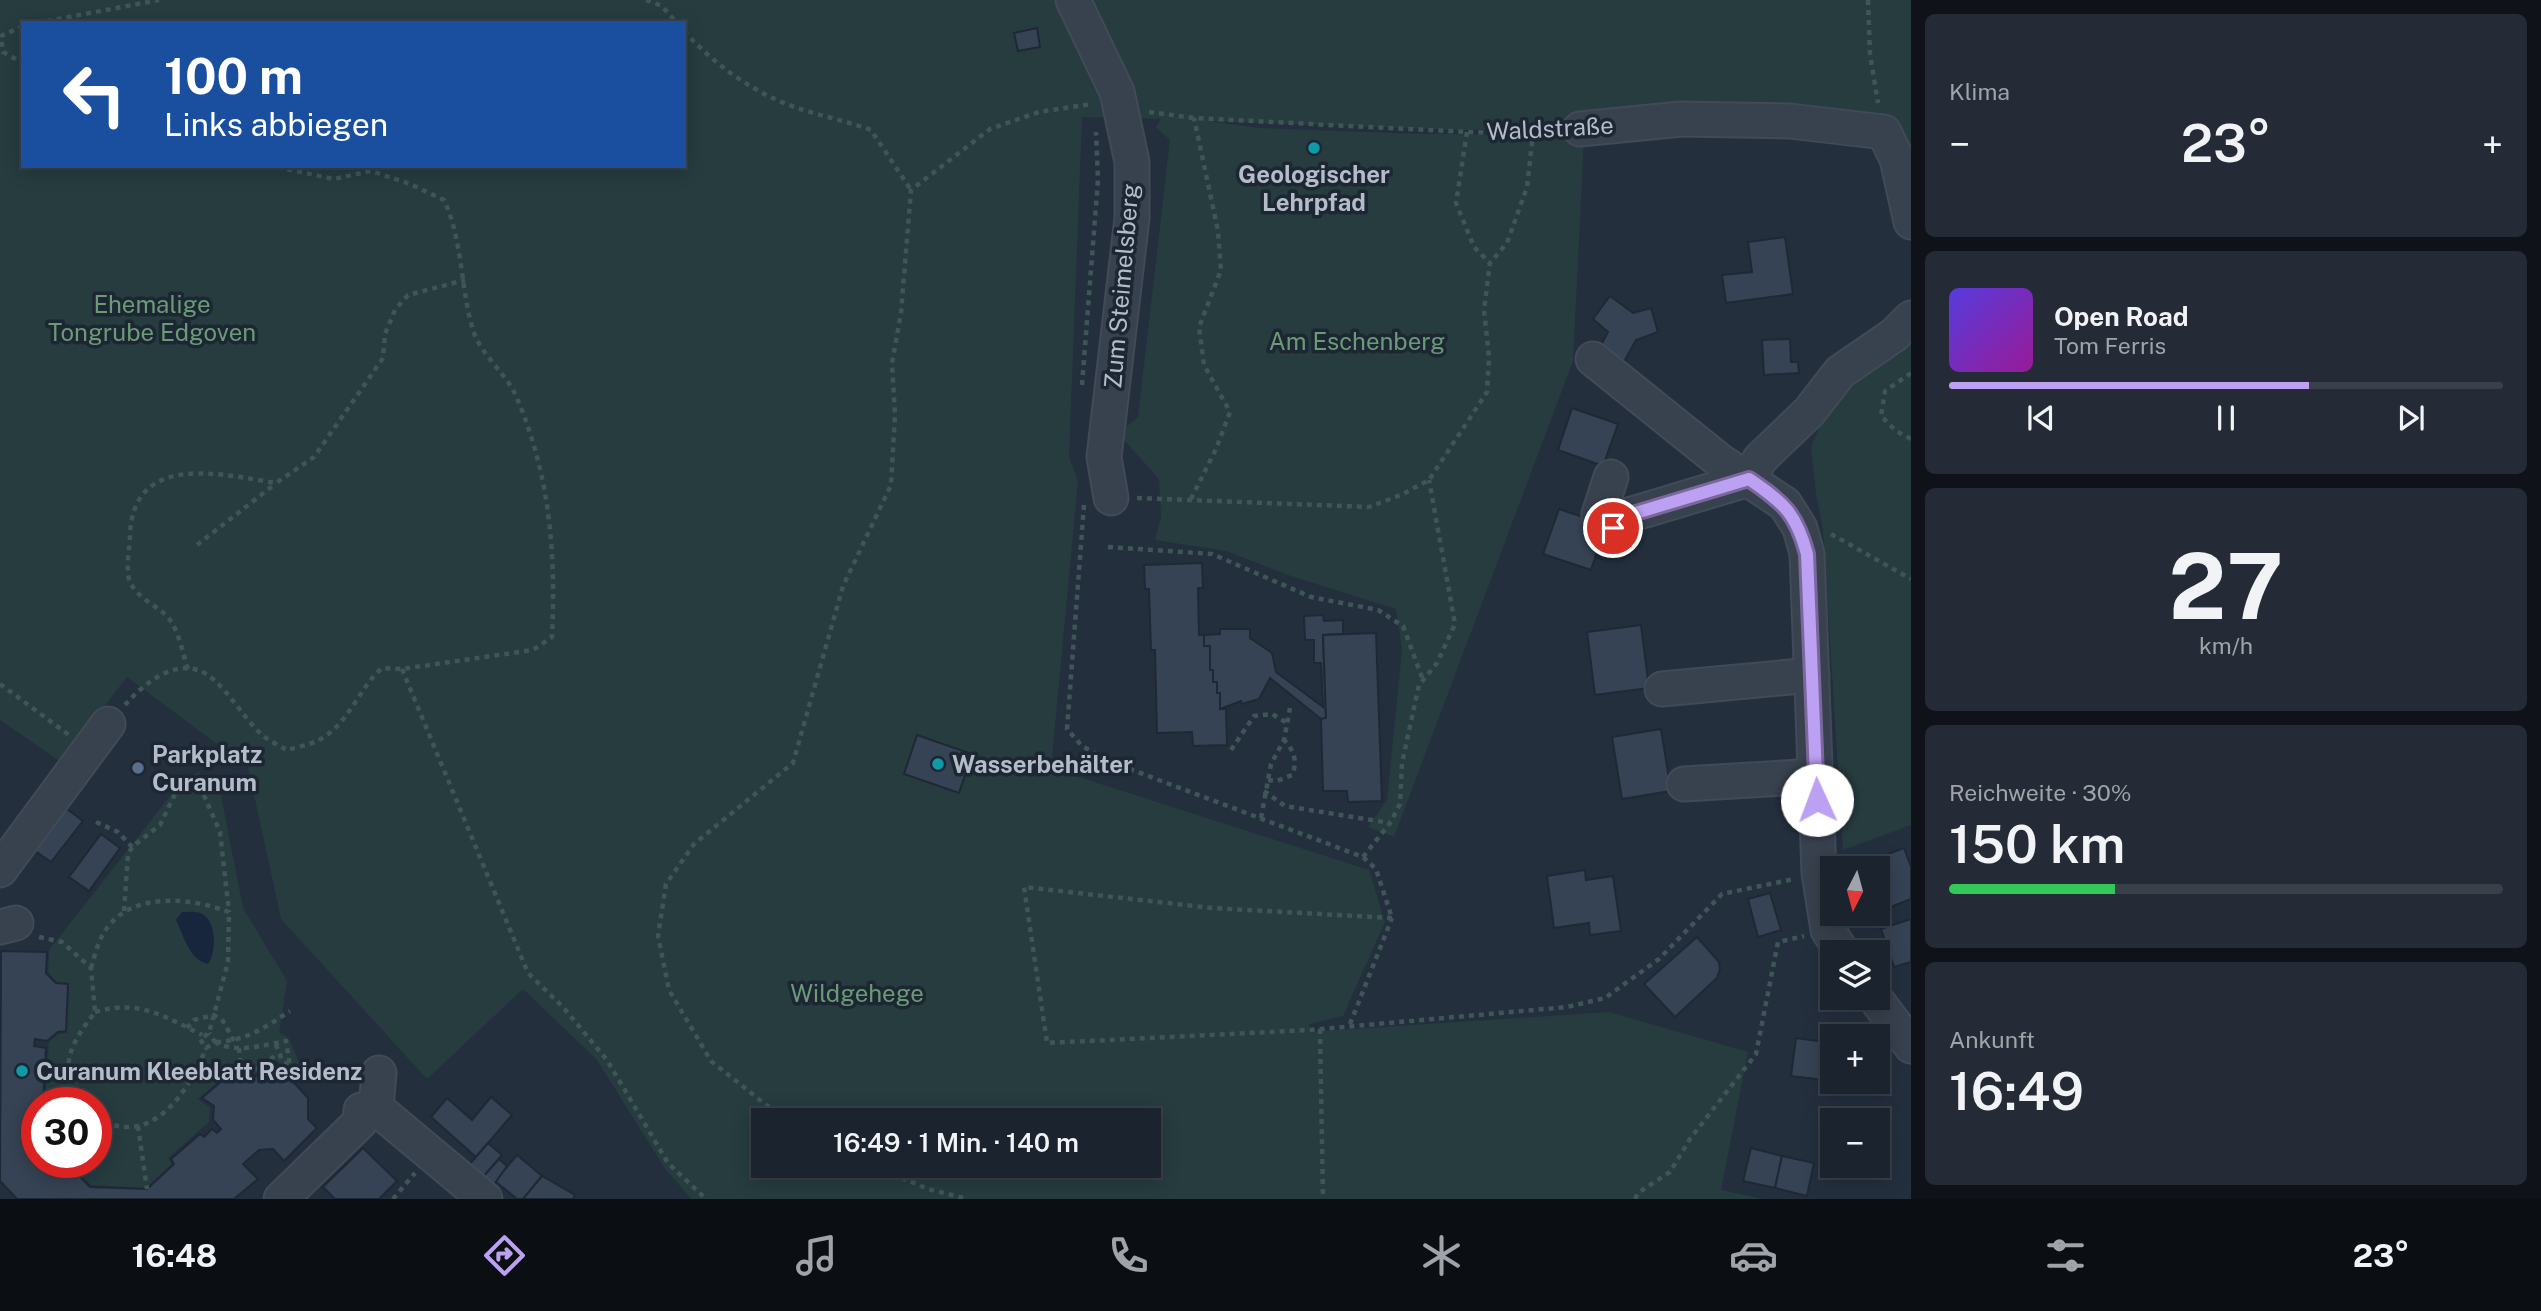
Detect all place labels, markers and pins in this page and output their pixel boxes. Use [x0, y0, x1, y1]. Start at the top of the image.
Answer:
marker: Geologischer Lehrpfad [1306, 140, 1322, 156]
place label: Geologischer Lehrpfad [1238, 160, 1390, 216]
pin [1583, 498, 1643, 558]
place label: Parkplatz Curanum [152, 740, 262, 796]
place label: Wasserbehälter [952, 750, 1133, 778]
marker: Wasserbehälter [930, 756, 946, 772]
marker: Parkplatz Curanum [130, 760, 146, 776]
place label: Curanum Kleeblatt Residenz [36, 1057, 362, 1085]
marker: Curanum Kleeblatt Residenz [14, 1063, 30, 1079]

